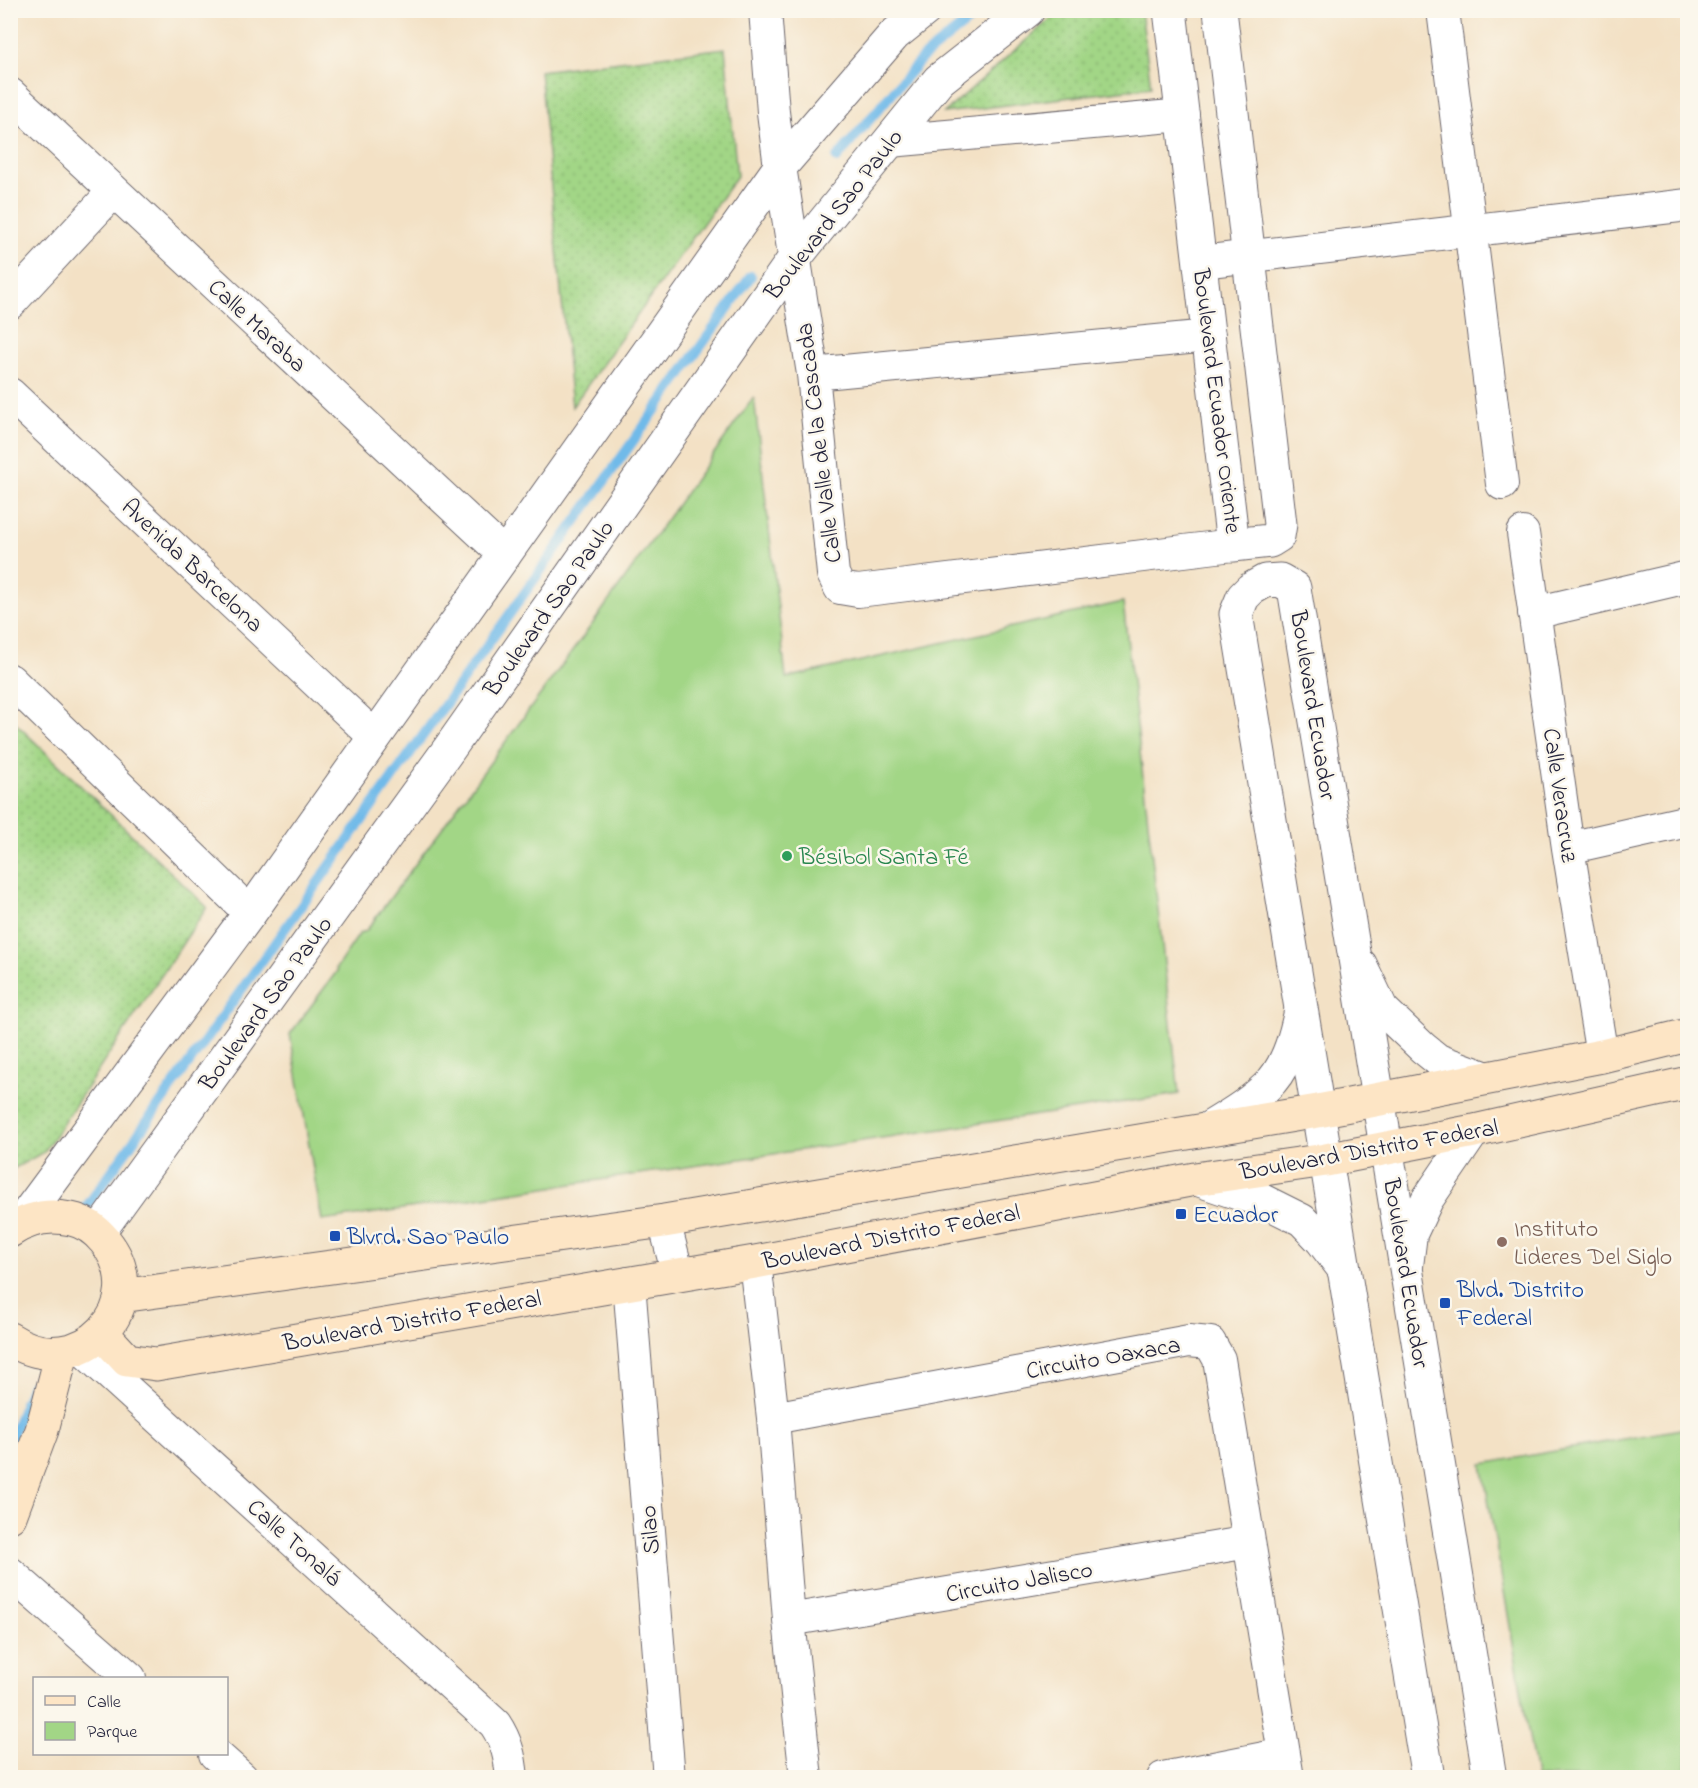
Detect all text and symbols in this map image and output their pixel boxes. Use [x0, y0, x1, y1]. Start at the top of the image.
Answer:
street label: Boulevard Sao Paulo [756, 123, 913, 309]
street label: Boulevard Ecuador Oriente [1182, 266, 1249, 536]
street label: Calle Maraba [199, 272, 314, 382]
street label: Calle Valle de la Cascada [788, 321, 853, 565]
street label: Avenida Barcelona [112, 491, 270, 642]
street label: Boulevard Sao Paulo [475, 514, 624, 706]
street label: Boulevard Ecuador [1279, 607, 1344, 803]
street label: Calle Veracruz [1532, 726, 1585, 866]
place label: Bésibol Santa Fé [798, 841, 969, 876]
marker: Bésibol Santa Fé [780, 849, 794, 863]
street label: Boulevard Sao Paulo [191, 910, 343, 1100]
street label: Boulevard Distrito Federal [1237, 1112, 1501, 1192]
street label: Boulevard Ecuador [1372, 1175, 1437, 1371]
street label: Boulevard Distrito Federal [759, 1196, 1023, 1281]
place label: Ecuador [1193, 1199, 1279, 1234]
marker: Ecuador [1174, 1207, 1188, 1221]
place label: Instituto Lideres Del Siglo [1514, 1213, 1672, 1276]
place label: Blvrd. Sao Paulo [346, 1221, 509, 1256]
marker: Blvrd. Sao Paulo [328, 1229, 342, 1243]
marker: Instituto Lideres Del Siglo [1495, 1235, 1509, 1249]
place label: Blvd. Distrito Federal [1456, 1274, 1584, 1337]
street label: Boulevard Distrito Federal [280, 1283, 544, 1363]
marker: Blvd. Distrito Federal [1438, 1296, 1452, 1310]
street label: Circuito Oaxaca [1023, 1329, 1183, 1390]
street label: Calle Tonalá [238, 1492, 349, 1596]
street label: Silao [632, 1504, 671, 1556]
street label: Circuito Jalisco [943, 1553, 1096, 1614]
legend [33, 1677, 228, 1755]
text: Calle [87, 1690, 122, 1716]
text: Parque [87, 1720, 138, 1746]

